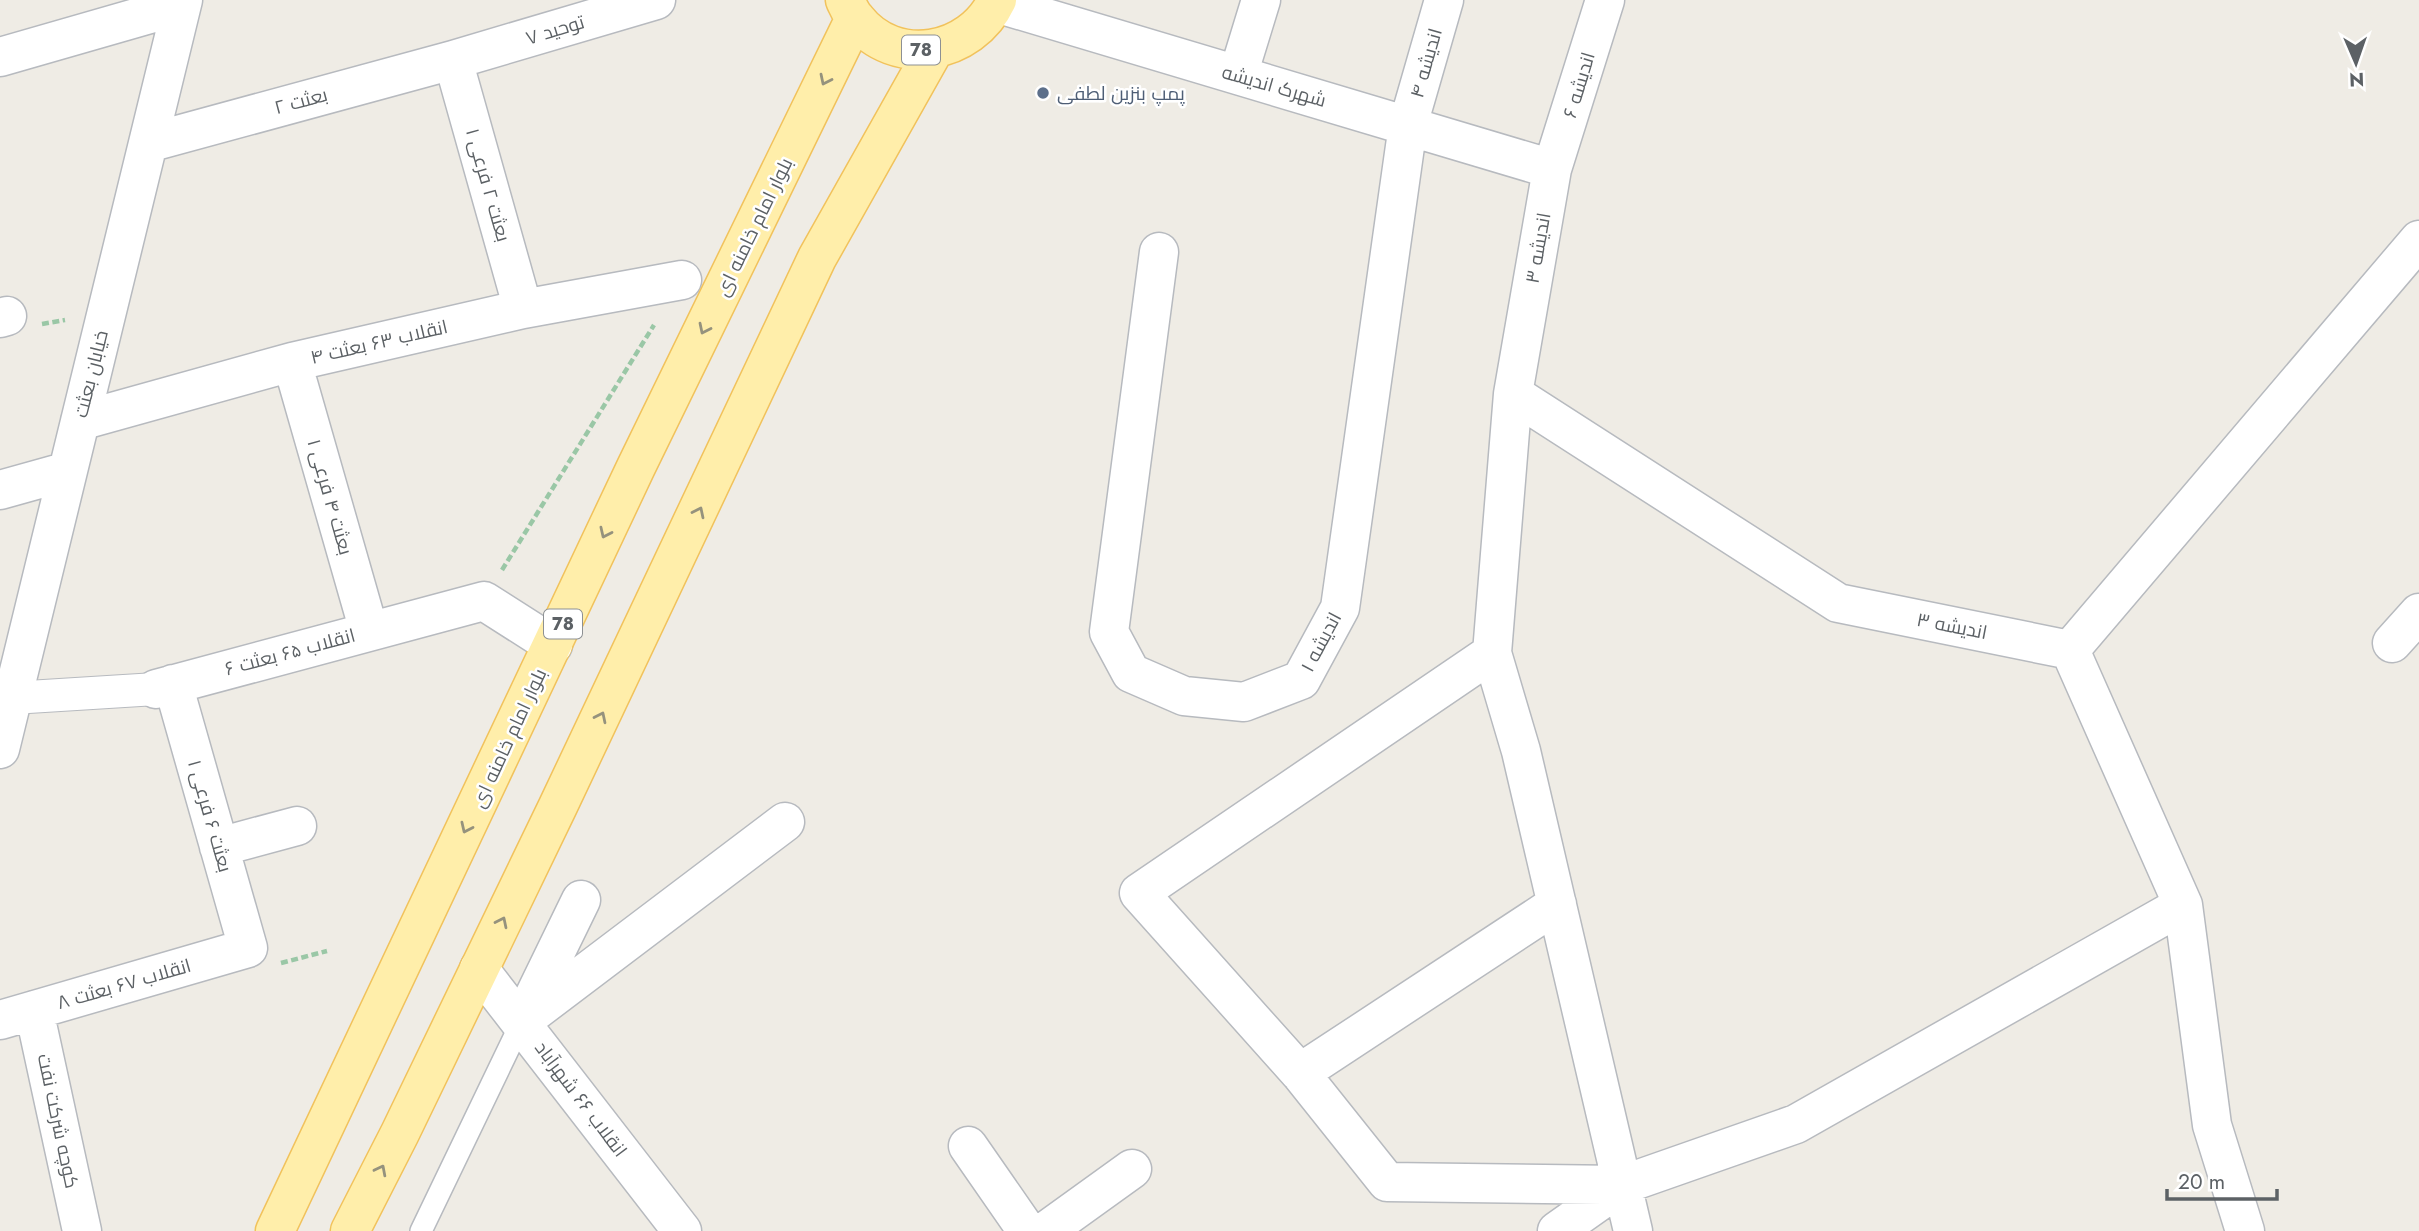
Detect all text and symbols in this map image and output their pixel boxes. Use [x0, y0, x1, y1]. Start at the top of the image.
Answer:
street label: توحید ۷ [522, 8, 588, 52]
street label: اندیشه ۴ [1403, 25, 1449, 101]
north arrow [2321, 28, 2391, 98]
road number: 78 [902, 36, 940, 64]
street label: اندیشه ۶ [1556, 49, 1602, 121]
street label: شهرک اندیشه [1219, 58, 1329, 114]
text: N [2349, 66, 2365, 93]
one-way arrow [819, 73, 833, 85]
place label: پمپ بنزین لطفی [1057, 80, 1185, 107]
street label: بعثت ۲ [271, 81, 331, 121]
marker: پمپ بنزین لطفی [1035, 85, 1051, 101]
street label: بعثت ۲ فرعی ۱ [459, 125, 517, 245]
street label: بلوار امام خامنه ای [709, 153, 799, 301]
street label: اندیشه ۳ [1519, 211, 1557, 285]
street label: انقلاب ۶۳ بعثت ۴ [308, 313, 450, 371]
one-way arrow [699, 322, 713, 334]
street label: خیابان بعثت [67, 328, 115, 420]
street label: بعثت ۴ فرعی ۱ [301, 436, 359, 558]
one-way arrow [691, 507, 705, 519]
one-way arrow [599, 526, 613, 538]
street label: اندیشه ۳ [1914, 606, 1990, 646]
street label: اندیشه ۱ [1294, 607, 1348, 677]
road number: 78 [544, 610, 582, 638]
street label: انقلاب ۶۵ بعثت ۶ [222, 622, 358, 682]
street label: بلوار امام خامنه ای [465, 664, 553, 812]
one-way arrow [592, 712, 606, 724]
street label: بعثت ۶ فرعی ۱ [181, 757, 239, 875]
one-way arrow [461, 821, 475, 833]
one-way arrow [494, 917, 508, 929]
street label: انقلاب ۶۷ بعثت ۸ [54, 952, 194, 1016]
street label: انقلاب ۶۶ شهرآباد [529, 1036, 633, 1162]
street label: کوچه شرکت نفت [31, 1051, 85, 1191]
scale bar [2167, 1158, 2277, 1202]
one-way arrow [373, 1165, 387, 1178]
text: 20 m [2178, 1167, 2225, 1197]

